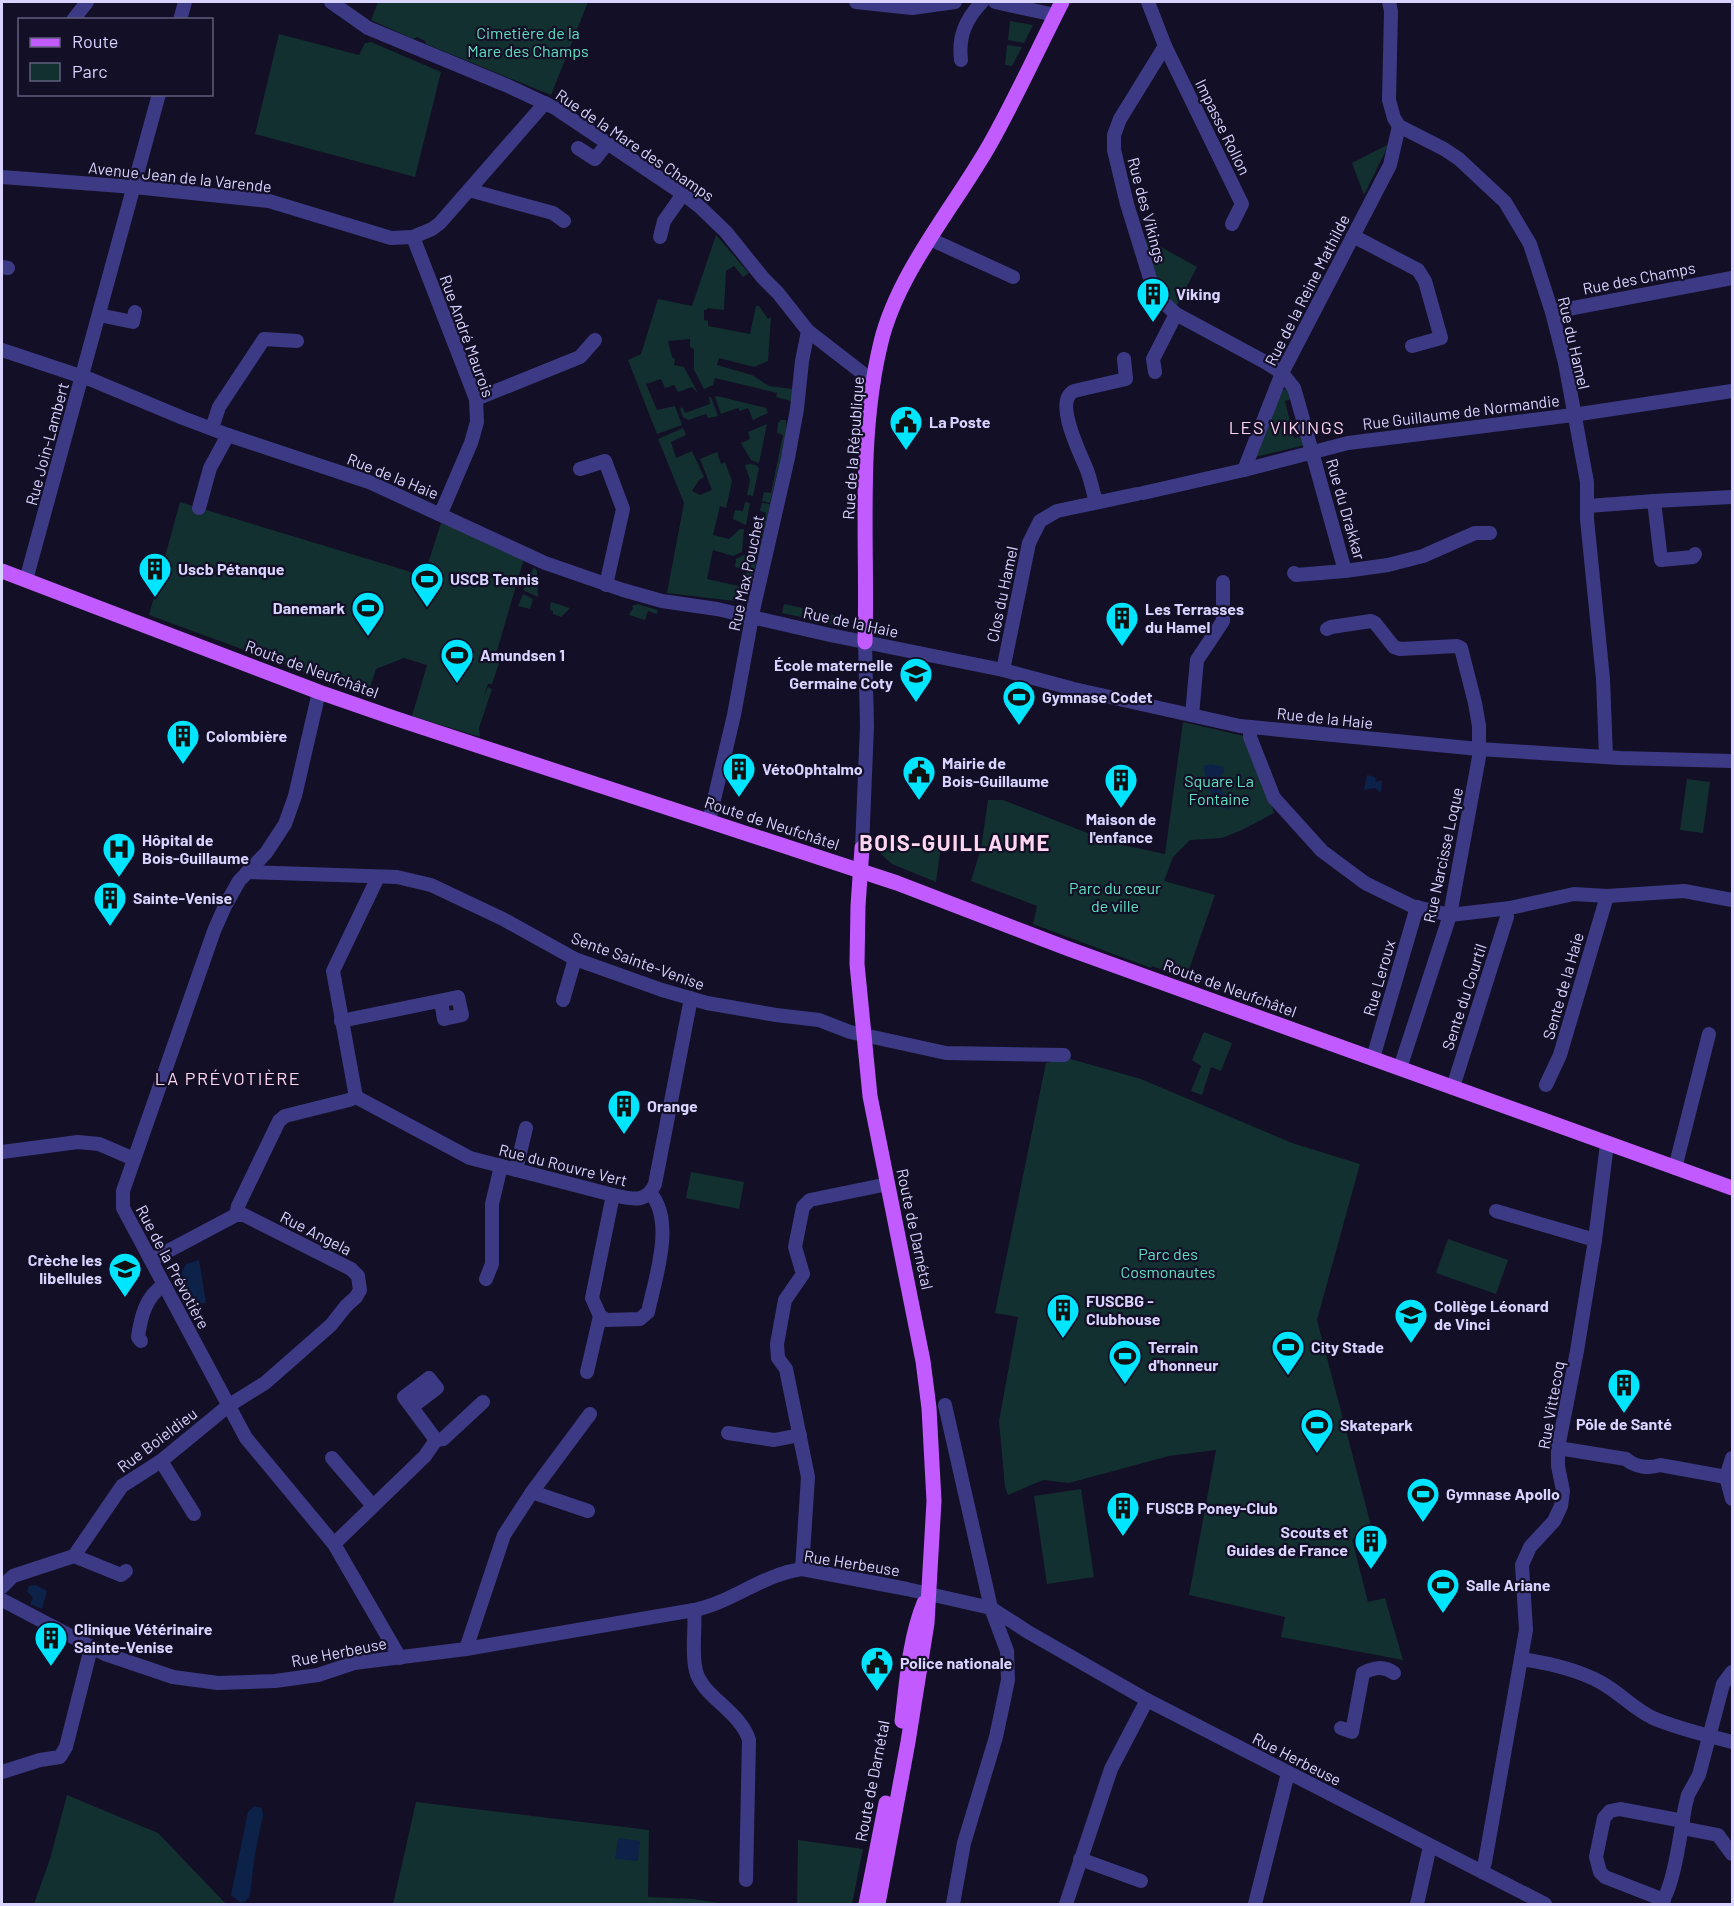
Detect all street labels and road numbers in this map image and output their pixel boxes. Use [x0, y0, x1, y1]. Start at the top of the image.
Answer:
street label: Impasse Rollon [1192, 76, 1255, 178]
street label: Rue de la Mare des Champs [552, 84, 718, 205]
street label: Rue des Vikings [1124, 155, 1171, 265]
street label: Avenue Jean de la Varende [87, 157, 273, 196]
street label: Rue de la Reine Mathilde [1260, 211, 1353, 369]
street label: Rue des Champs [1581, 257, 1697, 298]
street label: Rue André Maurois [436, 272, 498, 400]
street label: Rue du Hamel [1555, 295, 1594, 391]
street label: Rue de la République [838, 376, 867, 520]
street label: Rue Join-Lambert [21, 380, 72, 507]
street label: Rue Guillaume de Normandie [1361, 390, 1561, 433]
street label: Rue de la Haie [345, 449, 442, 502]
street label: Rue du Drakkar [1323, 456, 1370, 562]
street label: Rue Max Pouchet [724, 513, 767, 633]
street label: Clos du Hamel [982, 544, 1021, 644]
street label: Rue de la Haie [802, 602, 900, 641]
street label: Route de Neufchâtel [243, 636, 381, 701]
street label: Rue de la Haie [1276, 703, 1374, 732]
street label: Rue Narcisse Loque [1419, 785, 1466, 924]
street label: Route de Neufchâtel [702, 792, 842, 853]
street label: Sente Sainte-Venise [569, 928, 707, 993]
street label: Sente de la Haie [1538, 930, 1587, 1042]
street label: Rue Leroux [1359, 937, 1399, 1018]
street label: Sente du Courtil [1437, 941, 1490, 1053]
street label: Route de Neufchâtel [1161, 955, 1299, 1020]
street label: Rue du Rouvre Vert [497, 1139, 629, 1190]
street label: Route de Darnétal [893, 1167, 938, 1291]
street label: Rue de la Prévotière [133, 1201, 214, 1332]
street label: Rue Angela [277, 1207, 355, 1259]
street label: Rue Vittecoq [1533, 1359, 1568, 1451]
street label: Rue Boieldieu [113, 1403, 200, 1476]
street label: Rue Herbeuse [803, 1546, 901, 1579]
street label: Rue Herbeuse [290, 1633, 388, 1670]
street label: Route de Darnétal [850, 1719, 893, 1843]
street label: Rue Herbeuse [1250, 1728, 1345, 1789]

